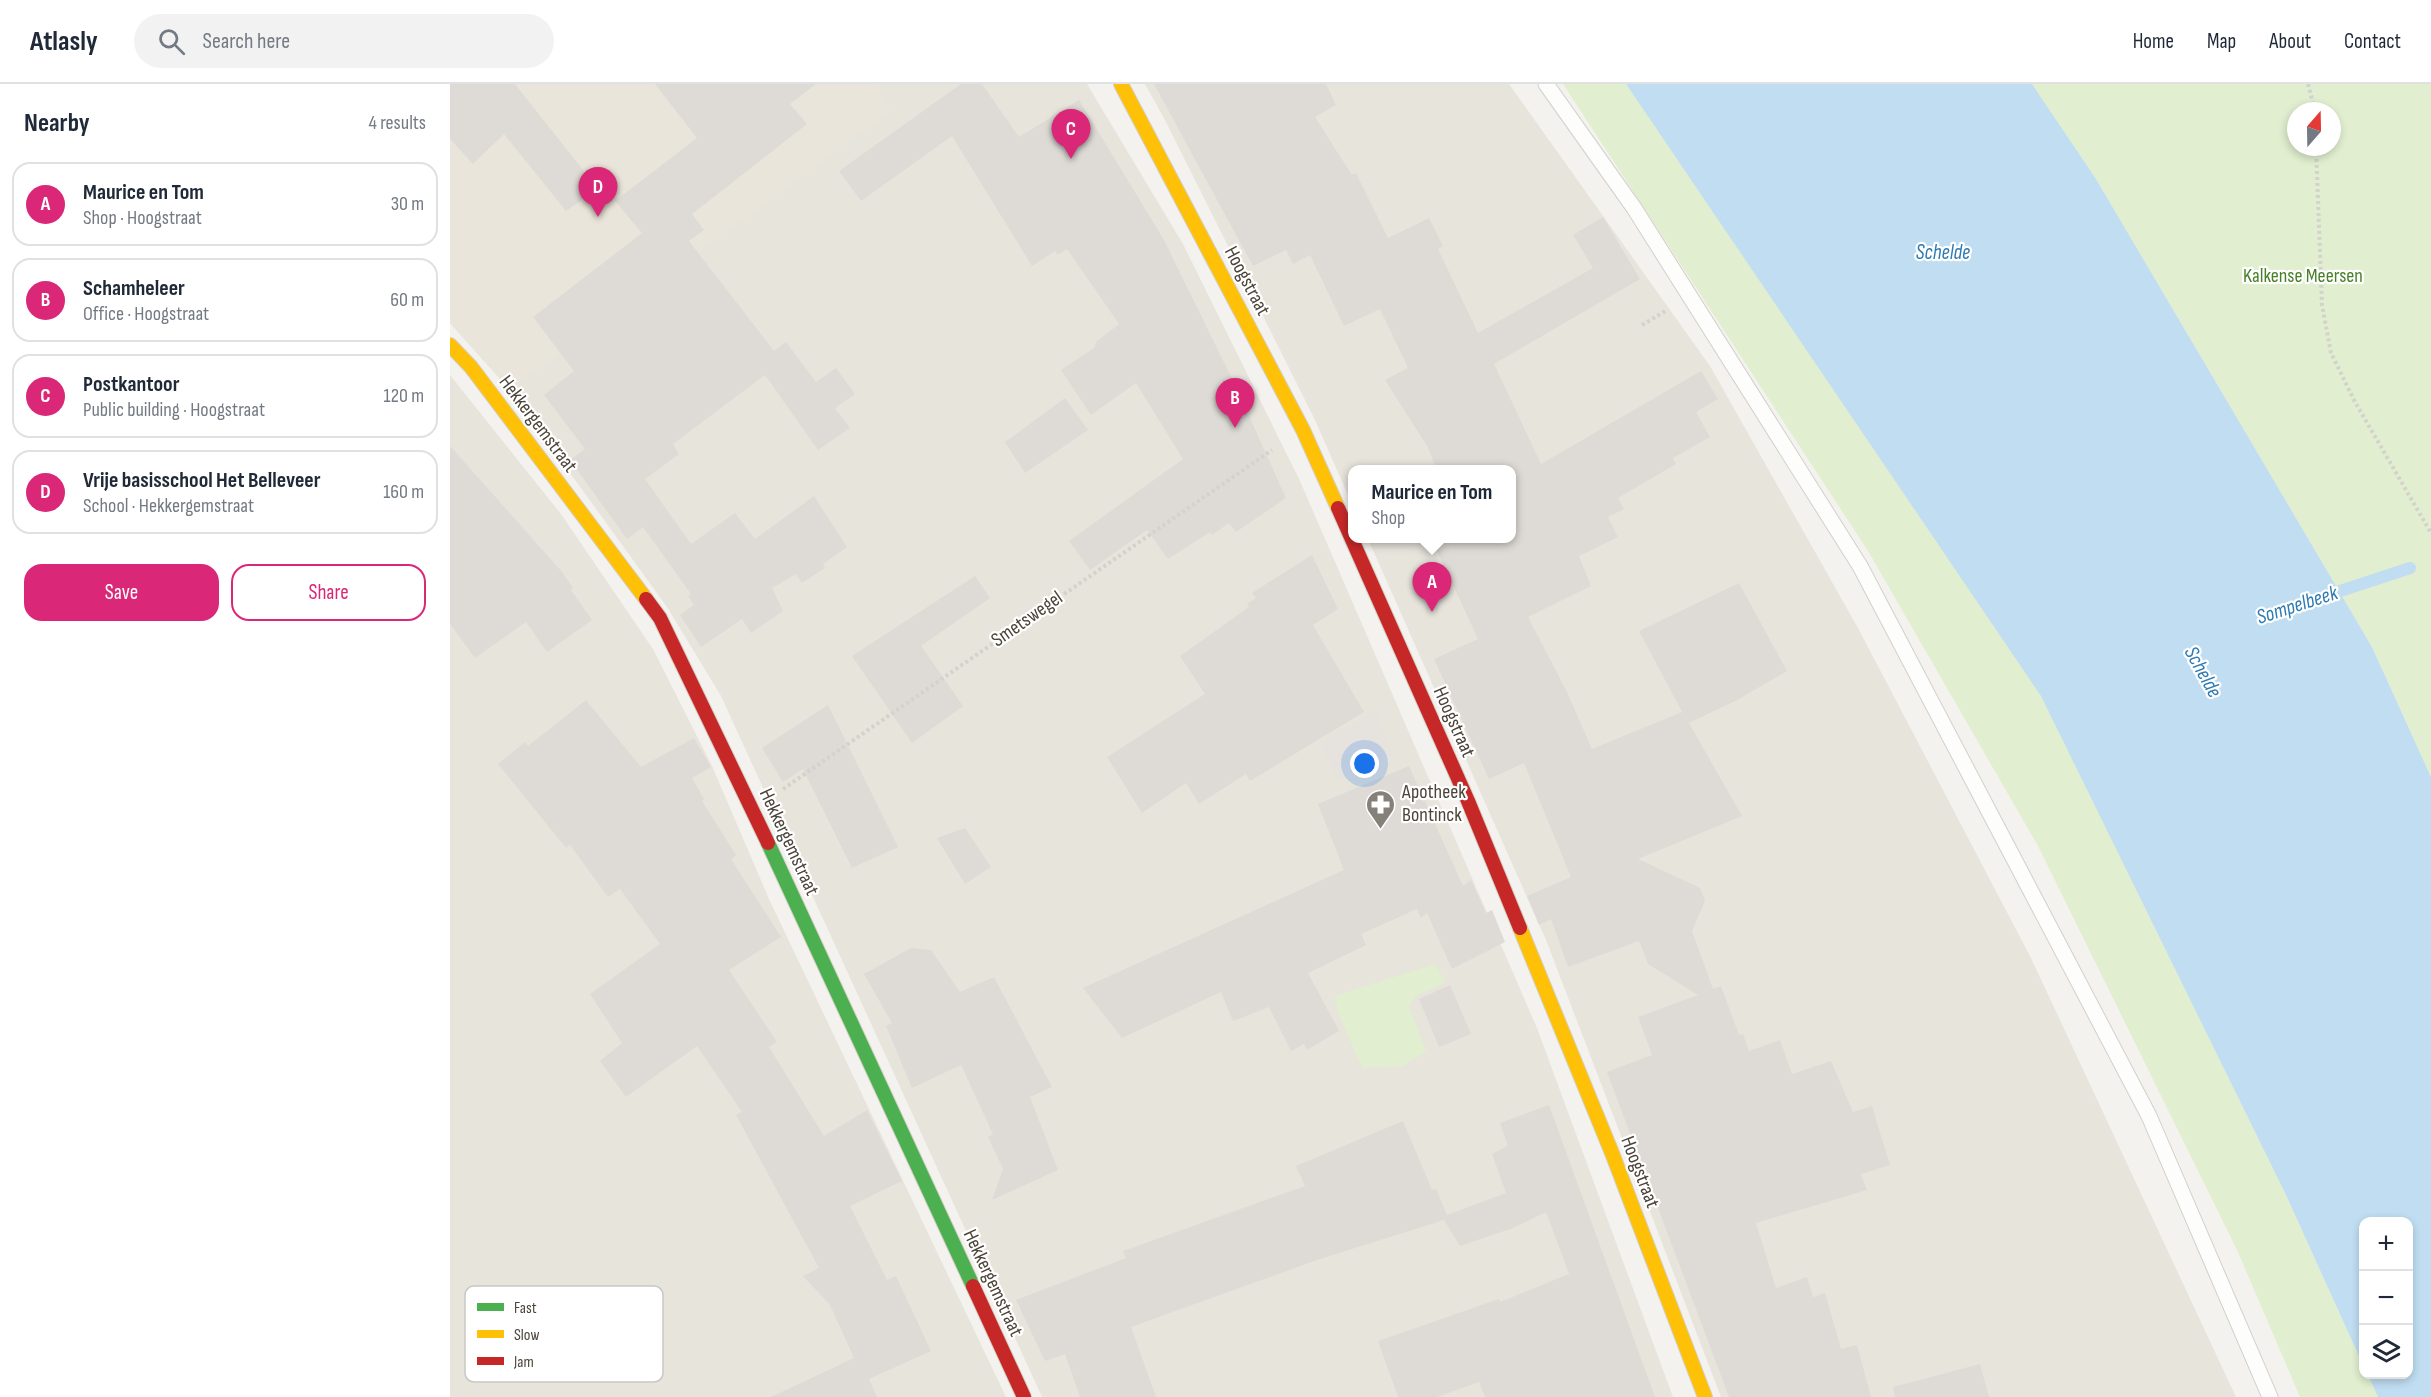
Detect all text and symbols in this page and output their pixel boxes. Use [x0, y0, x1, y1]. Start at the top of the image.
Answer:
search box [134, 14, 554, 68]
text: Atlasly [30, 25, 98, 58]
icon: search [155, 25, 188, 58]
text: Search here [203, 28, 290, 55]
text: Home [2133, 29, 2174, 54]
text: Map [2207, 29, 2236, 54]
text: About [2269, 29, 2311, 54]
text: Contact [2344, 29, 2401, 54]
north arrow [2287, 102, 2341, 156]
text: Nearby [24, 108, 90, 139]
pin: C [1052, 110, 1090, 159]
text: 4 results [369, 111, 426, 135]
pin: D [578, 168, 618, 217]
text: Maurice en Tom [83, 179, 204, 206]
text: A [41, 192, 50, 216]
text: 30 m [391, 192, 424, 216]
text: Shop · Hoogstraat [83, 206, 202, 230]
water label: Schelde [1916, 240, 1970, 265]
street label: Hoogstraat [1219, 242, 1275, 320]
park label: Kalkense Meersen [2243, 264, 2363, 288]
text: Schamheleer [83, 275, 185, 302]
text: B [41, 288, 50, 312]
text: 60 m [390, 288, 424, 312]
text: Office · Hoogstraat [83, 302, 209, 326]
text: Postkantoor [83, 371, 179, 398]
street label: Hekkergemstraat [494, 371, 582, 477]
pin: B [1216, 378, 1254, 428]
text: C [40, 384, 51, 408]
text: 120 m [384, 384, 424, 408]
text: Public building · Hoogstraat [83, 398, 265, 422]
popup [1348, 465, 1516, 543]
text: Vrije basisschool Het Belleveer [83, 467, 321, 494]
text: Maurice en Tom [1372, 479, 1492, 506]
text: D [40, 480, 51, 504]
text: 160 m [383, 480, 424, 504]
text: School · Hekkergemstraat [83, 494, 254, 518]
text: Shop [1372, 506, 1405, 530]
pin: A [1412, 562, 1452, 612]
button: Save [24, 564, 219, 621]
button: Share [231, 564, 426, 621]
water label: Sompelbeek [2253, 580, 2342, 630]
street label: Smetswegel [987, 586, 1067, 652]
water label: Schelde [2179, 642, 2227, 702]
street label: Hoogstraat [1428, 683, 1480, 761]
your location [1350, 749, 1379, 778]
place label: Apotheek Bontinck [1401, 780, 1466, 827]
street label: Hekkergemstraat [754, 785, 824, 899]
pharmacy icon: Apotheek Bontinck [1365, 788, 1397, 830]
street label: Hoogstraat [1615, 1133, 1665, 1211]
map controls [2359, 1217, 2413, 1379]
button: + [2359, 1217, 2413, 1271]
street label: Hekkergemstraat [958, 1226, 1028, 1340]
button: − [2359, 1271, 2413, 1325]
legend [465, 1286, 663, 1382]
text: Fast [514, 1299, 537, 1318]
button: layers [2359, 1325, 2413, 1379]
text: Slow [514, 1326, 539, 1345]
text: Jam [513, 1353, 534, 1372]

